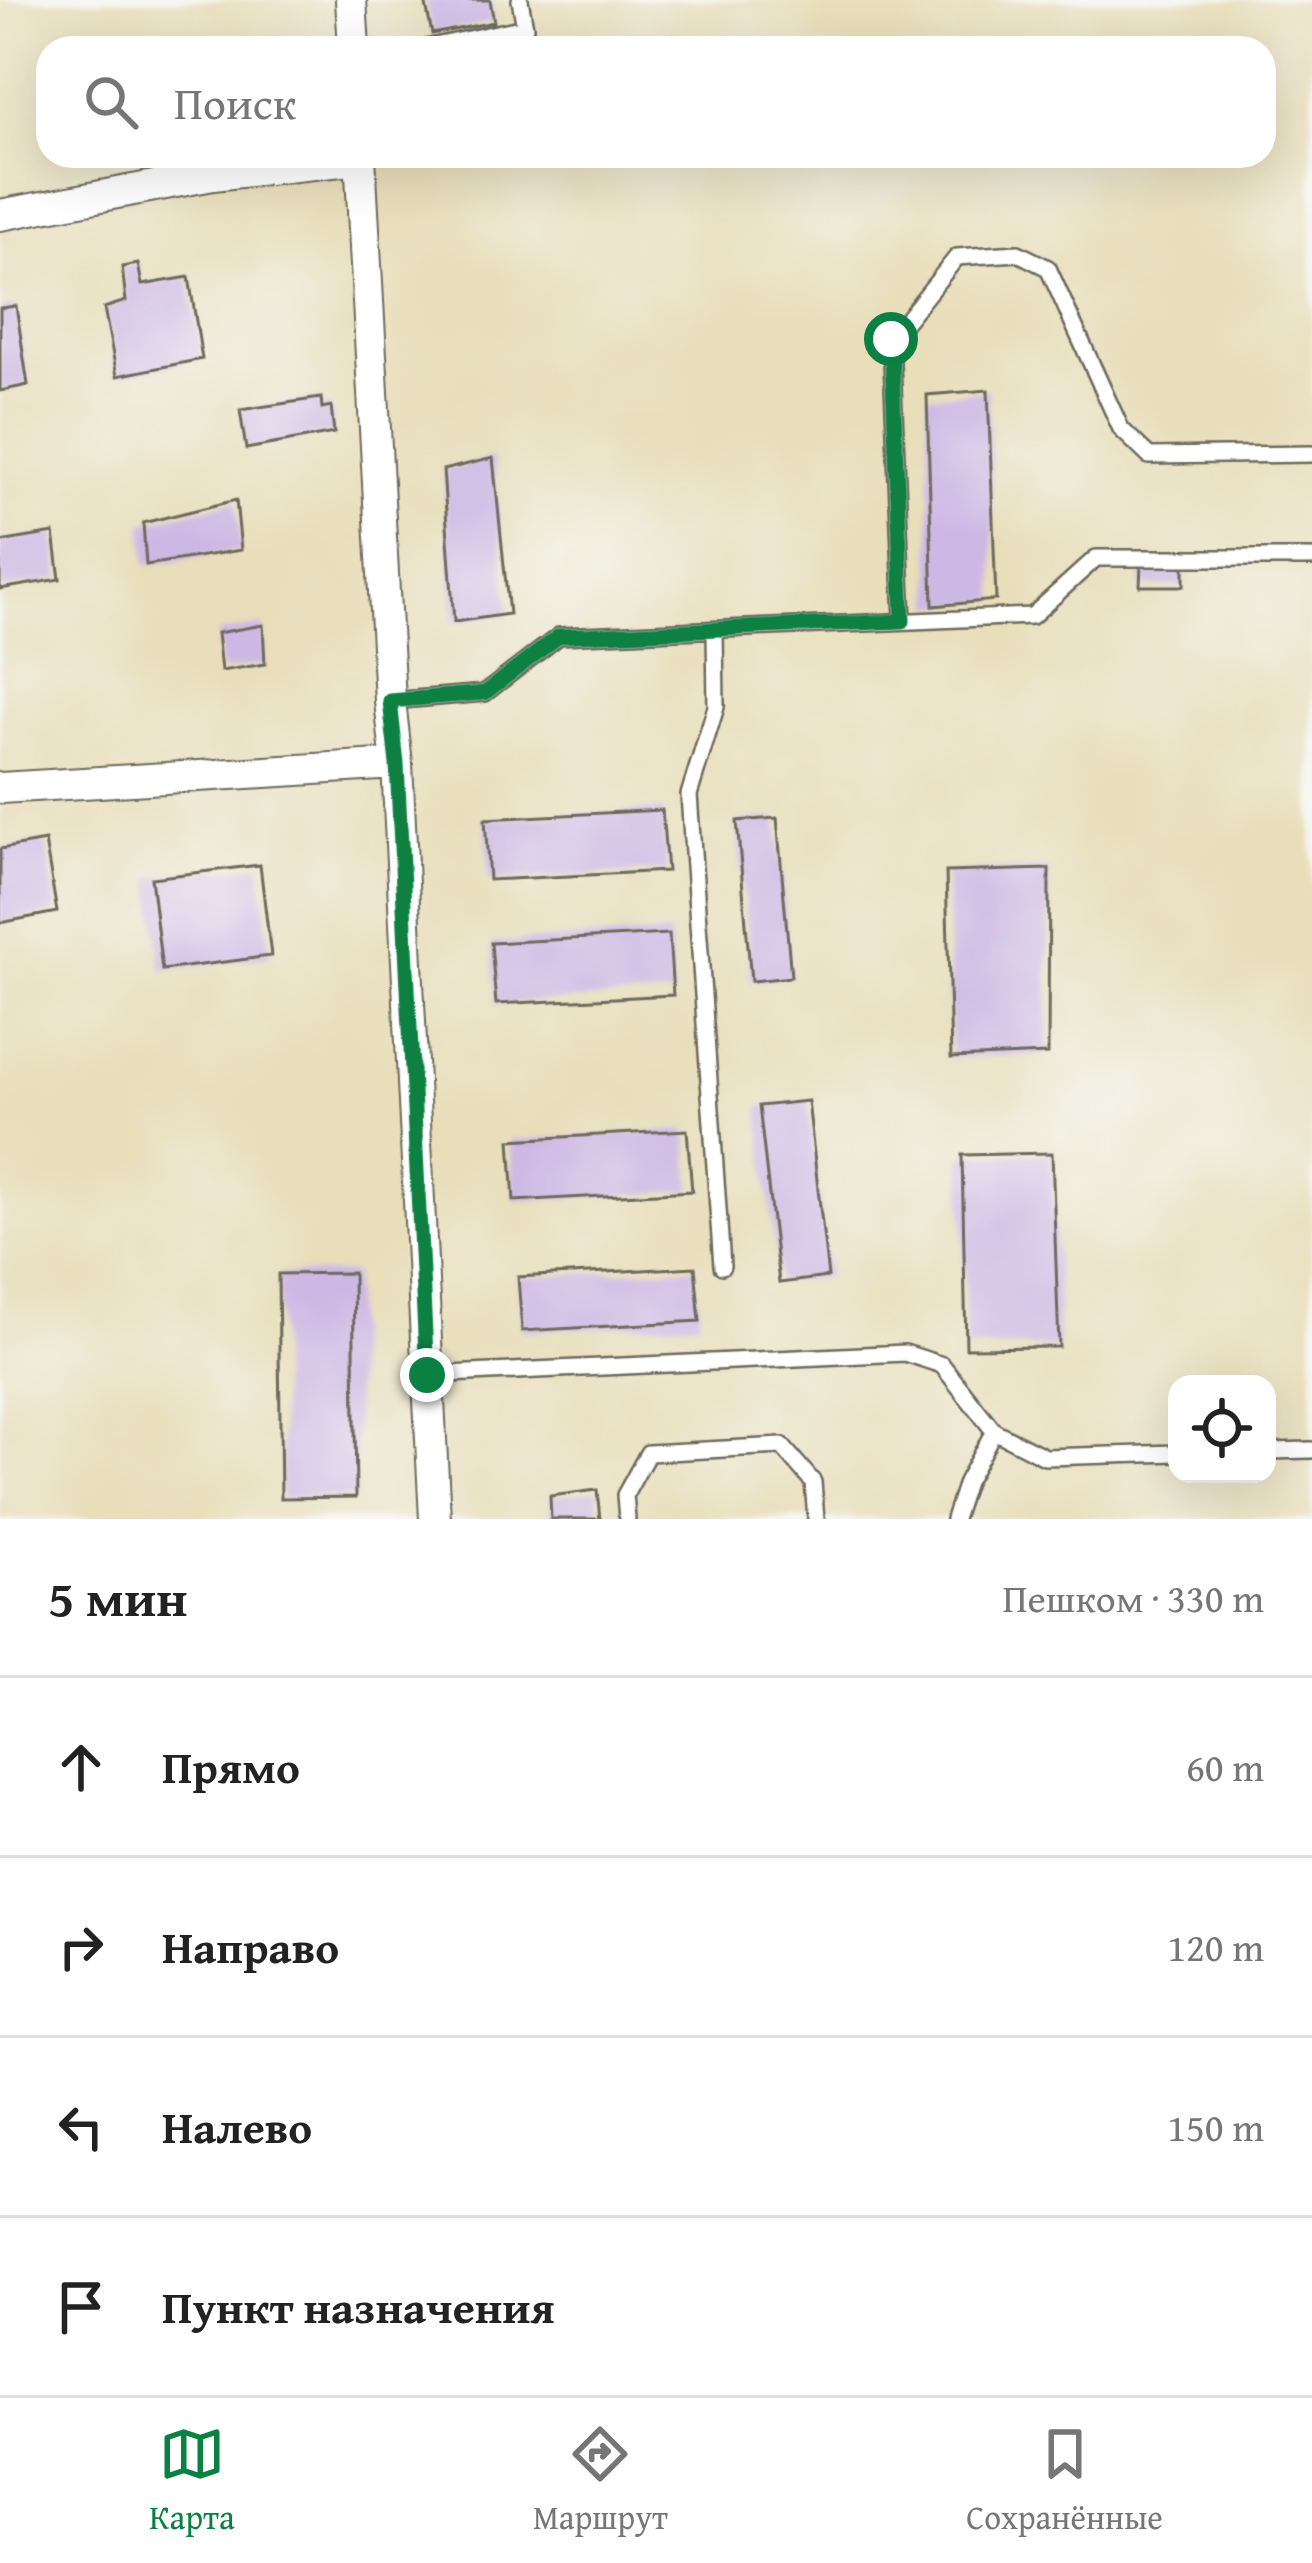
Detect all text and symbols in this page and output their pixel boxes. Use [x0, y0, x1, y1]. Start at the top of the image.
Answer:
search box [36, 36, 1276, 168]
icon: search [78, 69, 144, 135]
text: Поиск [174, 70, 296, 135]
route start [864, 312, 918, 366]
route end [400, 1348, 454, 1402]
map controls [1168, 1375, 1276, 1483]
button: locate [1168, 1375, 1276, 1483]
text: 5 мин [48, 1560, 187, 1635]
text: Пешком · 330 m [1002, 1569, 1264, 1626]
icon: ahead [48, 1734, 114, 1800]
text: Прямо [162, 1734, 300, 1799]
text: 60 m [1186, 1738, 1264, 1795]
icon: right [48, 1914, 114, 1980]
text: Направо [162, 1914, 339, 1979]
text: 120 m [1167, 1918, 1264, 1975]
icon: left [48, 2094, 114, 2160]
text: Налево [162, 2094, 312, 2159]
text: 150 m [1167, 2098, 1264, 2155]
icon: arrive [48, 2274, 114, 2340]
text: Пункт назначения [162, 2274, 555, 2339]
tab: Карта [149, 2421, 235, 2541]
tab: Маршрут [533, 2421, 668, 2541]
tab: Сохранённые [966, 2421, 1163, 2541]

